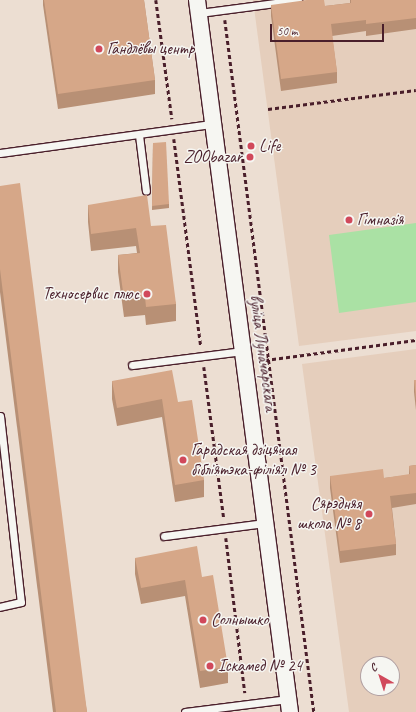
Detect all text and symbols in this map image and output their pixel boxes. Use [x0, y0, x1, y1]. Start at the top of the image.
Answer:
scale bar [272, 16, 386, 42]
text: 50 m [277, 23, 297, 39]
place label: Гандлёвы центр [107, 39, 194, 59]
marker: Гандлёвы центр [94, 44, 104, 54]
place label: Life [259, 136, 280, 156]
marker: Life [246, 141, 256, 151]
place label: ZOObazar [184, 147, 242, 167]
marker: ZOObazar [245, 152, 255, 162]
place label: Гімназія [357, 210, 404, 230]
marker: Гімназія [344, 215, 354, 225]
place label: Техносервис плюс [42, 284, 139, 304]
marker: Техносервис плюс [142, 289, 152, 299]
street label: вуліца Луначарскага [245, 293, 281, 413]
place label: Гарадская дзіцячая бібліятэка-філіял № 3 [191, 440, 316, 480]
marker: Гарадская дзіцячая бібліятэка-філіял № 3 [178, 455, 188, 465]
place label: Сярэдняя школа № 8 [297, 494, 361, 534]
marker: Сярэдняя школа № 8 [364, 509, 374, 519]
place label: Солнышко [211, 610, 269, 630]
marker: Солнышко [198, 615, 208, 625]
place label: Іскамед № 24 [218, 656, 302, 676]
north arrow [360, 656, 400, 696]
text: С [367, 660, 380, 675]
marker: Іскамед № 24 [205, 661, 215, 671]

